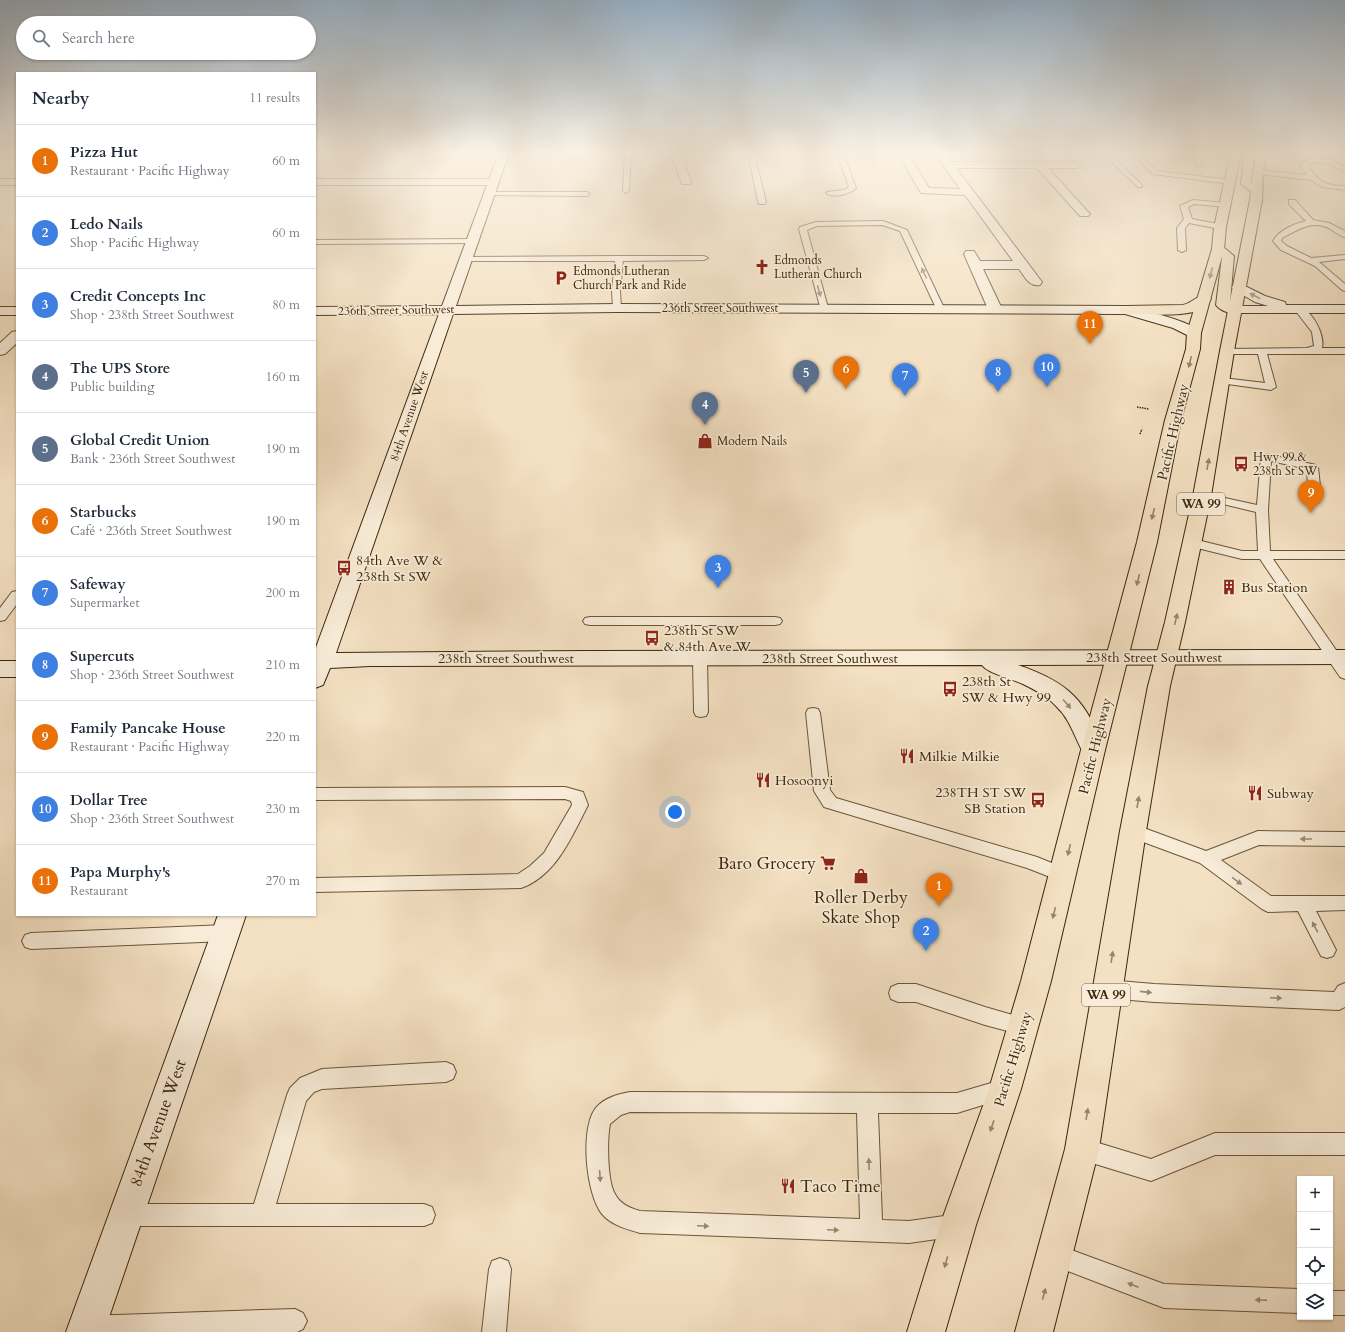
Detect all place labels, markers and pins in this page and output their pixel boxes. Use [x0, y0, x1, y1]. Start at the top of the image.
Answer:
place label: Edmonds Lutheran Church [774, 252, 862, 282]
church icon: Edmonds Lutheran Church [753, 258, 771, 276]
place label: Edmonds Lutheran Church Park and Ride [573, 263, 686, 293]
parking icon: Edmonds Lutheran Church Park and Ride [552, 269, 570, 287]
pin: 11 [1077, 311, 1103, 344]
pin: 10 [1034, 354, 1060, 387]
pin: 6 [833, 356, 859, 389]
pin: 8 [985, 359, 1011, 392]
pin: 5 [793, 360, 819, 393]
pin: 7 [892, 363, 918, 396]
pin: 4 [692, 392, 718, 425]
shop icon: Modern Nails [696, 432, 714, 450]
place label: Modern Nails [717, 433, 787, 449]
place label: Hwy 99 & 238th St SW [1253, 449, 1318, 479]
bus stop icon: Hwy 99 & 238th St SW [1232, 455, 1250, 473]
pin: 9 [1298, 480, 1324, 513]
place label: 84th Ave W & 238th St SW [356, 551, 444, 586]
pin: 3 [705, 555, 731, 588]
bus stop icon: 84th Ave W & 238th St SW [335, 559, 353, 577]
building icon: Bus Station [1220, 578, 1238, 596]
place label: Bus Station [1241, 578, 1308, 597]
place label: 238th St SW & 84th Ave W [664, 621, 752, 656]
bus stop icon: 238th St SW & 84th Ave W [643, 629, 661, 647]
place label: 238th St SW & Hwy 99 [962, 672, 1051, 707]
bus stop icon: 238th St SW & Hwy 99 [941, 680, 959, 698]
restaurant icon: Milkie Milkie [898, 747, 916, 765]
place label: Milkie Milkie [919, 747, 1000, 766]
restaurant icon: Hosoonyi [754, 771, 772, 789]
place label: Hosoonyi [775, 771, 833, 790]
place label: 238TH ST SW SB Station [935, 783, 1027, 818]
restaurant icon: Subway [1246, 784, 1264, 802]
place label: Subway [1267, 784, 1314, 803]
bus stop icon: 238TH ST SW SB Station [1029, 791, 1047, 809]
place label: Baro Grocery [718, 852, 816, 875]
supermarket icon: Baro Grocery [819, 854, 837, 872]
shop icon: Roller Derby Skate Shop [852, 867, 870, 885]
pin: 1 [926, 873, 952, 906]
place label: Roller Derby Skate Shop [814, 886, 908, 929]
pin: 2 [913, 918, 939, 951]
place label: Taco Time [800, 1175, 881, 1198]
restaurant icon: Taco Time [779, 1177, 797, 1195]

